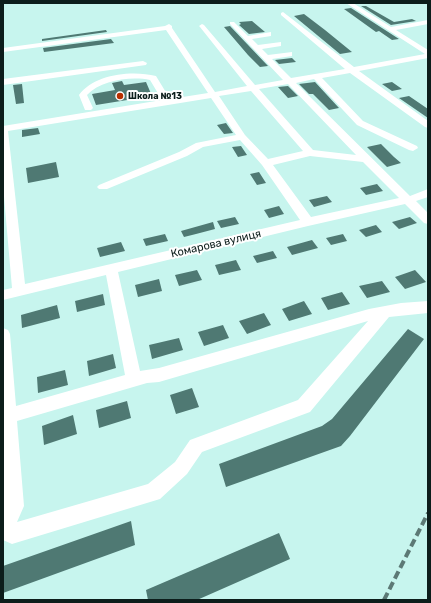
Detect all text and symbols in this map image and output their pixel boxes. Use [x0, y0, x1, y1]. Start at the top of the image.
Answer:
marker: Школа №13 [115, 91, 125, 101]
place label: Школа №13 [128, 91, 182, 101]
street label: Комарова вулиця [170, 227, 262, 261]

